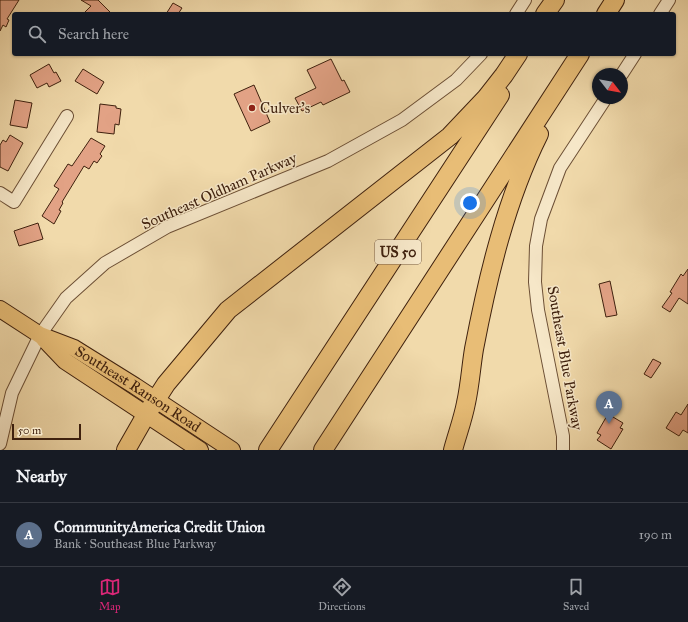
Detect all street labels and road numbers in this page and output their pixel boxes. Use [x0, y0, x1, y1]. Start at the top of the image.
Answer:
street label: Southeast Oldham Parkway [139, 148, 300, 233]
road number: US 50 [375, 240, 421, 264]
street label: Southeast Blue Parkway [543, 285, 587, 432]
street label: Southeast Ranson Road [72, 342, 205, 436]

